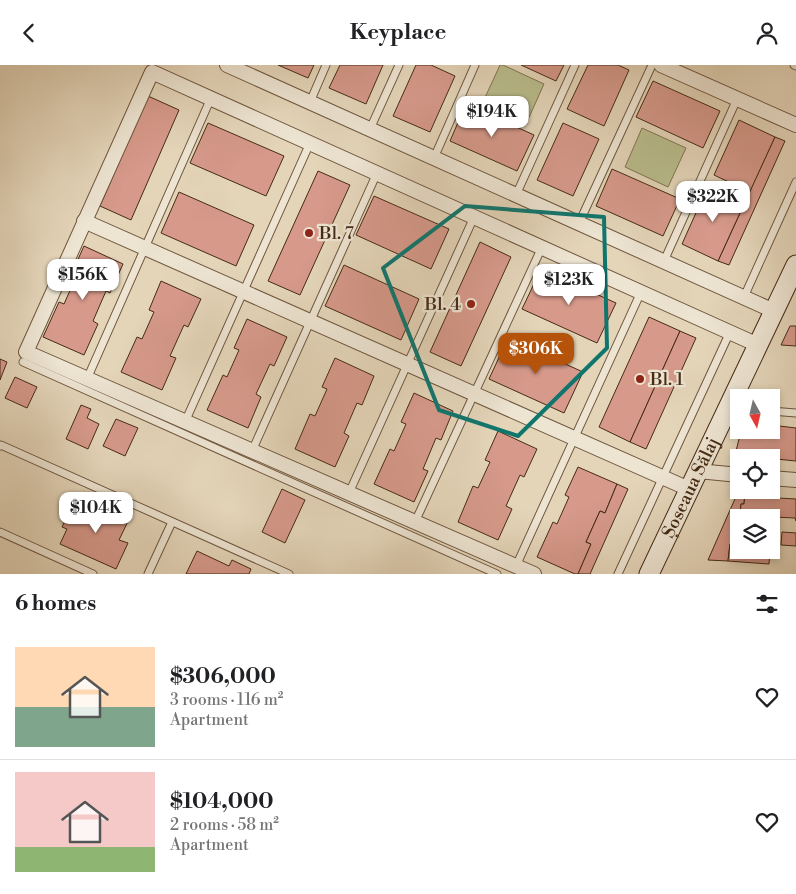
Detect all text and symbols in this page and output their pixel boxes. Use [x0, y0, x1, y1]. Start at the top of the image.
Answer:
icon: back [15, 19, 43, 47]
text: Keyplace [350, 19, 446, 46]
icon: person [753, 19, 781, 47]
pin: $194K [457, 95, 527, 138]
text: $194K [467, 102, 517, 122]
pin: $322K [678, 181, 748, 223]
text: $322K [687, 187, 739, 207]
place label: Bl. 7 [318, 222, 354, 245]
marker: Bl. 7 [303, 227, 315, 239]
pin: $156K [48, 259, 118, 301]
pin: $123K [534, 263, 604, 306]
text: $156K [58, 265, 108, 285]
text: $123K [544, 270, 594, 290]
place label: Bl. 4 [424, 293, 461, 316]
marker: Bl. 4 [465, 298, 477, 310]
pin: $306K [501, 333, 571, 375]
text: $306K [509, 339, 563, 359]
place label: Bl. 1 [649, 368, 684, 391]
marker: Bl. 1 [634, 373, 646, 385]
north arrow [730, 389, 780, 439]
map controls [730, 389, 780, 559]
street label: Șoseaua Sălaj [656, 433, 724, 542]
button: locate [730, 449, 780, 499]
pin: $104K [61, 491, 131, 534]
text: $104K [70, 498, 122, 518]
button: layers [730, 509, 780, 559]
icon: filters [753, 590, 781, 618]
text: 6 homes [15, 591, 96, 617]
text: $306,000 [170, 664, 276, 690]
icon: home [55, 667, 115, 727]
icon: heart [753, 683, 781, 711]
text: 3 rooms · 116 m² [170, 690, 283, 710]
text: Apartment [170, 710, 249, 730]
text: $104,000 [170, 789, 274, 815]
icon: home [55, 792, 115, 852]
icon: heart [753, 808, 781, 836]
text: 2 rooms · 58 m² [170, 815, 279, 835]
text: Apartment [170, 835, 249, 855]

